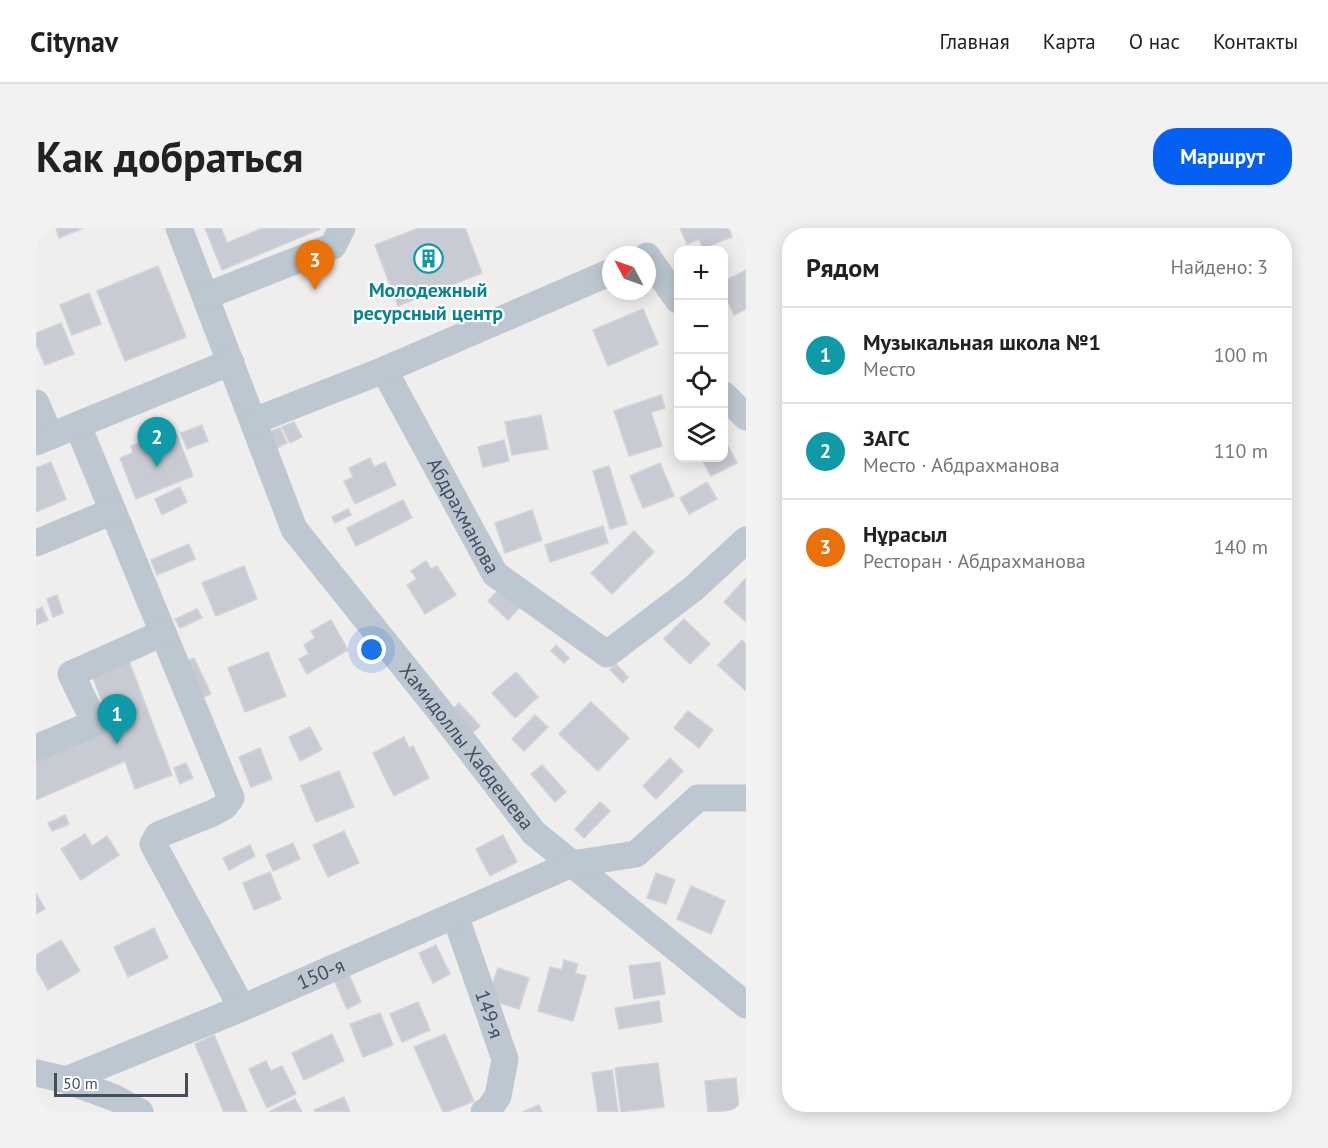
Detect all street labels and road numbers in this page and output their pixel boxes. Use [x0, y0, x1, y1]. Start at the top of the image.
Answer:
street label: Абдрахманова [421, 453, 505, 578]
street label: Хамидоллы Хабдешева [394, 658, 540, 835]
street label: 150-я [293, 952, 349, 995]
street label: 149-я [469, 987, 510, 1042]

